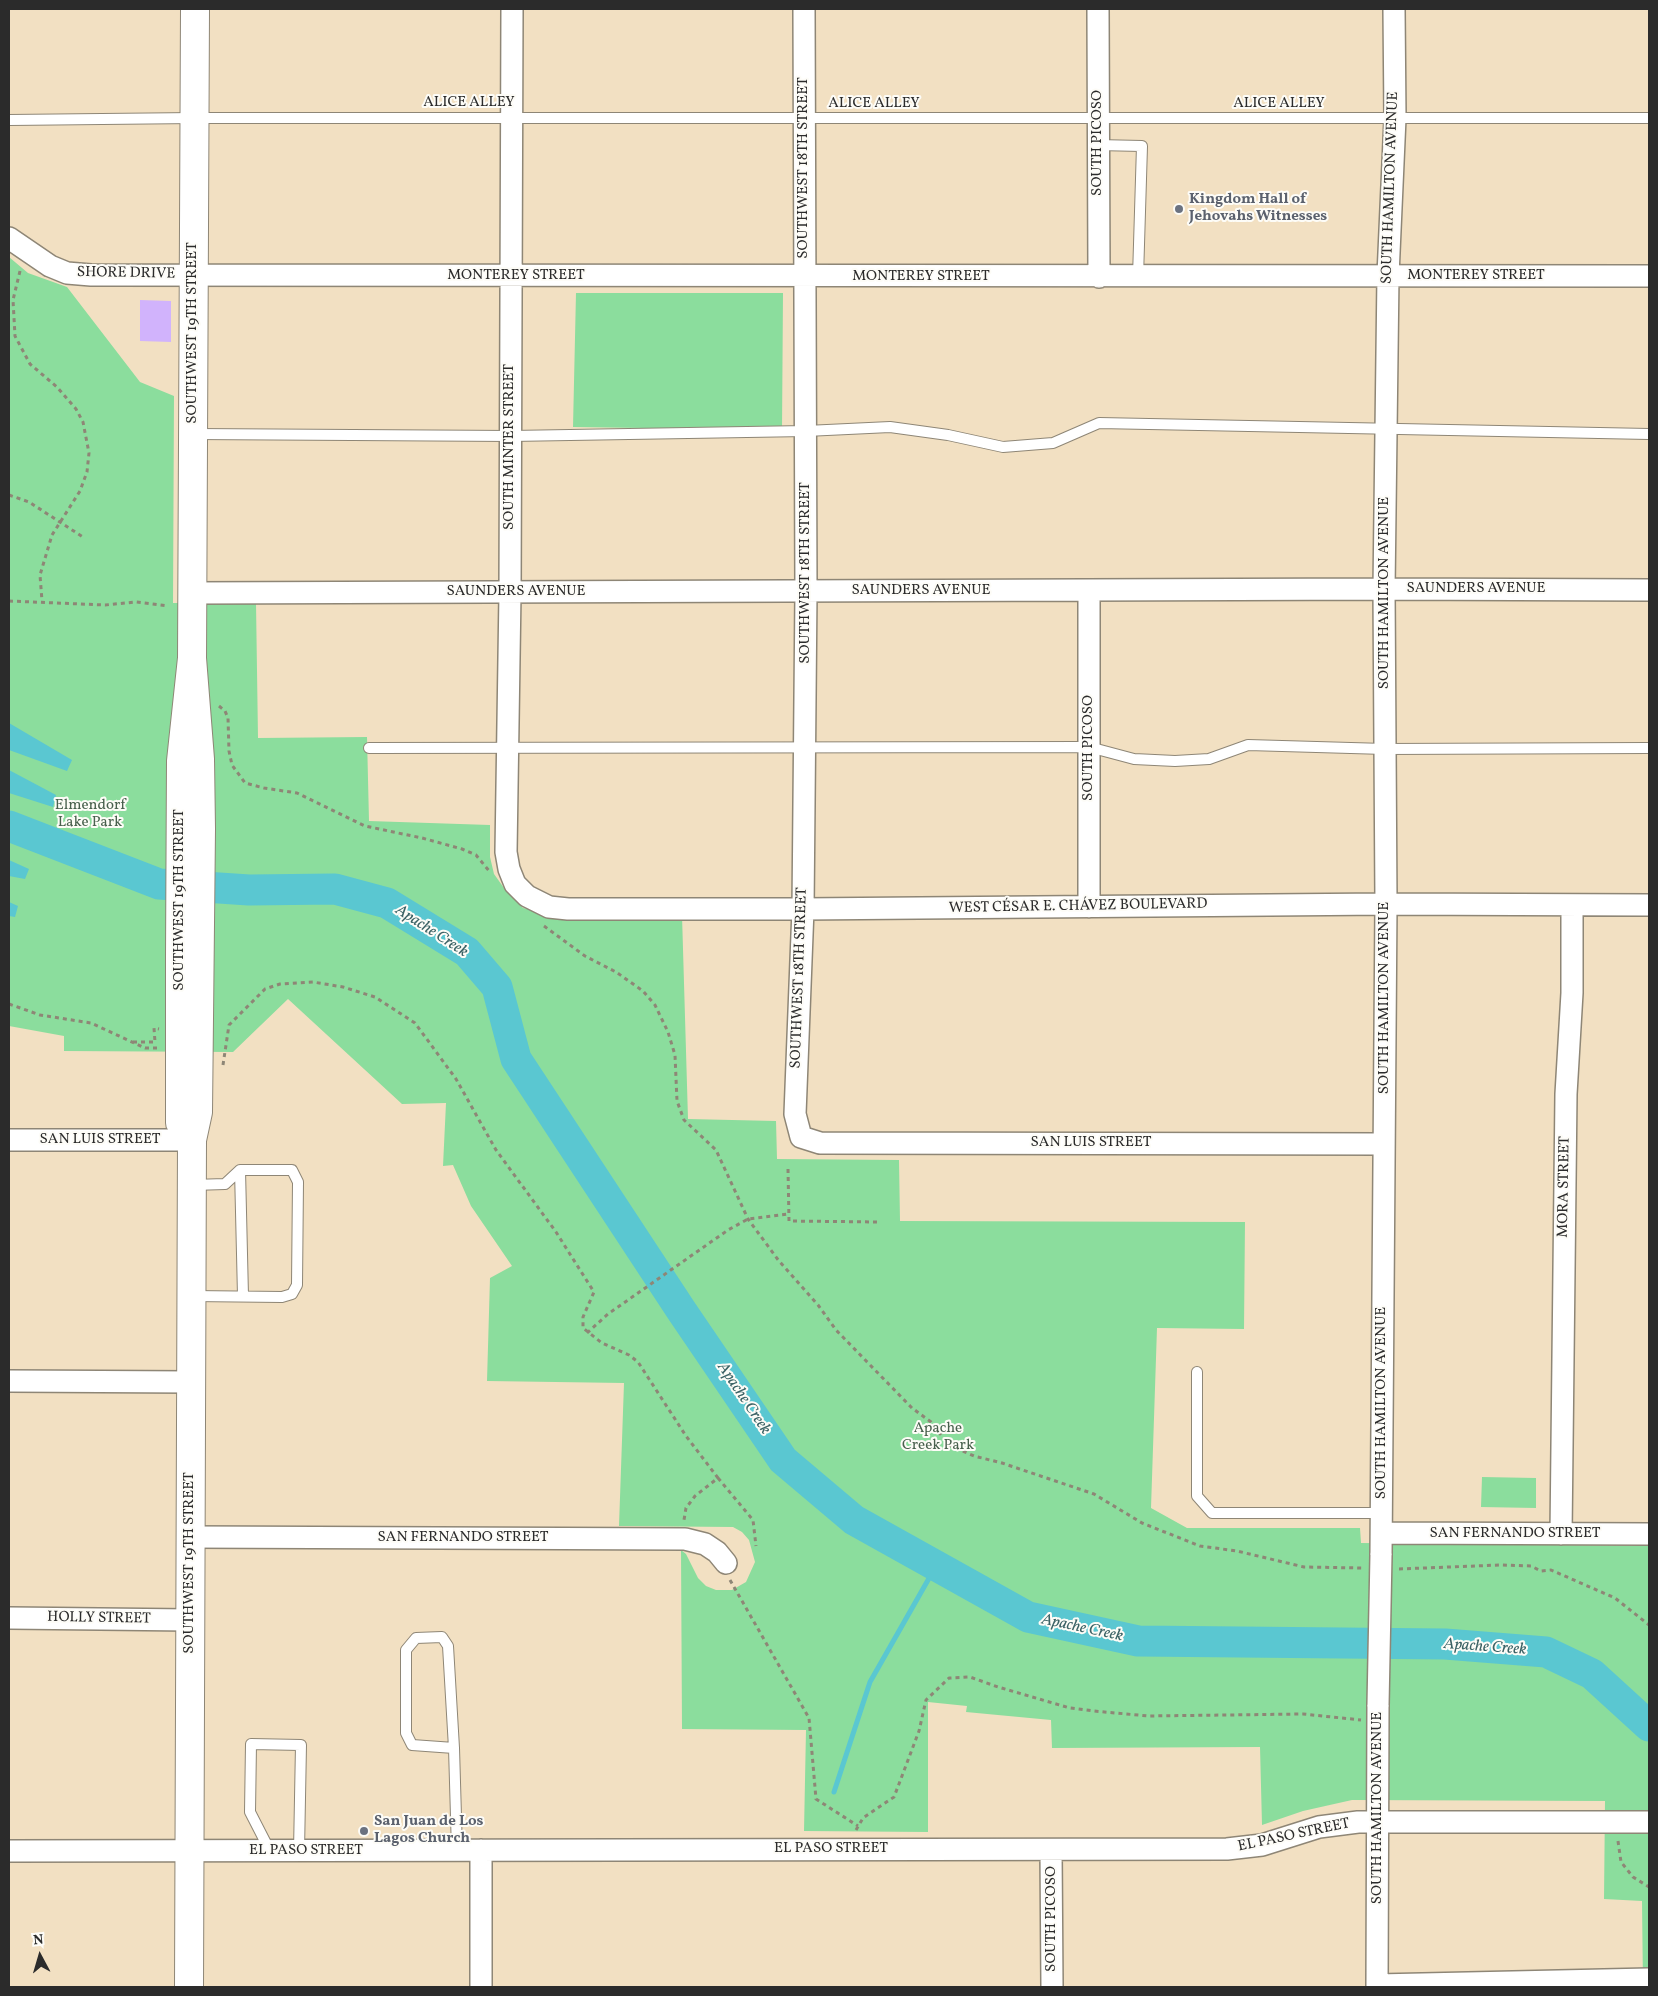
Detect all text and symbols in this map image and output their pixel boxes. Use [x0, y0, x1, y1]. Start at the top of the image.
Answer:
street label: SOUTHWEST 18TH STREET [795, 77, 813, 259]
street label: SOUTH PICOSO [1089, 90, 1107, 196]
street label: SOUTH HAMILTON AVENUE [1379, 91, 1403, 285]
street label: ALICE ALLEY [423, 94, 515, 112]
street label: ALICE ALLEY [828, 95, 920, 113]
street label: ALICE ALLEY [1233, 95, 1325, 113]
place label: Kingdom Hall of Jehovahs Witnesses [1189, 191, 1327, 226]
marker: Kingdom Hall of Jehovahs Witnesses [1173, 203, 1185, 215]
street label: SOUTHWEST 19TH STREET [184, 242, 202, 424]
street label: SHORE DRIVE [77, 264, 175, 284]
street label: MONTEREY STREET [447, 267, 585, 285]
street label: MONTEREY STREET [1407, 267, 1545, 285]
street label: MONTEREY STREET [852, 268, 990, 286]
street label: SOUTH MINTER STREET [501, 364, 519, 530]
street label: SOUTHWEST 18TH STREET [797, 482, 815, 664]
street label: SOUTH HAMILTON AVENUE [1376, 497, 1394, 689]
street label: SAUNDERS AVENUE [1407, 580, 1545, 598]
street label: SAUNDERS AVENUE [852, 582, 990, 600]
street label: SAUNDERS AVENUE [447, 583, 585, 601]
street label: SOUTH PICOSO [1080, 695, 1098, 801]
park label: Elmendorf Lake Park [55, 797, 125, 832]
street label: SOUTHWEST 19TH STREET [171, 809, 189, 991]
street label: SOUTHWEST 18TH STREET [788, 887, 812, 1069]
street label: WEST CÉSAR E. CHÁVEZ BOULEVARD [948, 896, 1208, 918]
water label: Apache Creek [391, 901, 471, 963]
street label: SOUTH HAMILTON AVENUE [1376, 902, 1394, 1094]
street label: SAN LUIS STREET [40, 1131, 160, 1149]
street label: SAN LUIS STREET [1031, 1134, 1151, 1152]
street label: MORA STREET [1555, 1136, 1575, 1238]
street label: SOUTH HAMILTON AVENUE [1373, 1307, 1391, 1499]
water label: Apache Creek [712, 1359, 774, 1439]
park label: Apache Creek Park [902, 1420, 974, 1455]
street label: SOUTHWEST 19TH STREET [181, 1472, 199, 1654]
street label: SAN FERNANDO STREET [1430, 1525, 1600, 1543]
street label: SAN FERNANDO STREET [378, 1529, 548, 1547]
street label: HOLLY STREET [47, 1609, 151, 1629]
water label: Apache Creek [1040, 1611, 1124, 1647]
water label: Apache Creek [1443, 1636, 1527, 1660]
street label: SOUTH HAMILTON AVENUE [1369, 1712, 1387, 1904]
place label: San Juan de Los Lagos Church [374, 1813, 483, 1848]
street label: EL PASO STREET [1236, 1815, 1352, 1857]
marker: San Juan de Los Lagos Church [358, 1825, 370, 1837]
street label: EL PASO STREET [774, 1840, 888, 1858]
street label: EL PASO STREET [249, 1842, 363, 1860]
street label: SOUTH PICOSO [1043, 1866, 1061, 1972]
north arrow [15, 1931, 65, 1981]
text: N [32, 1931, 44, 1951]

